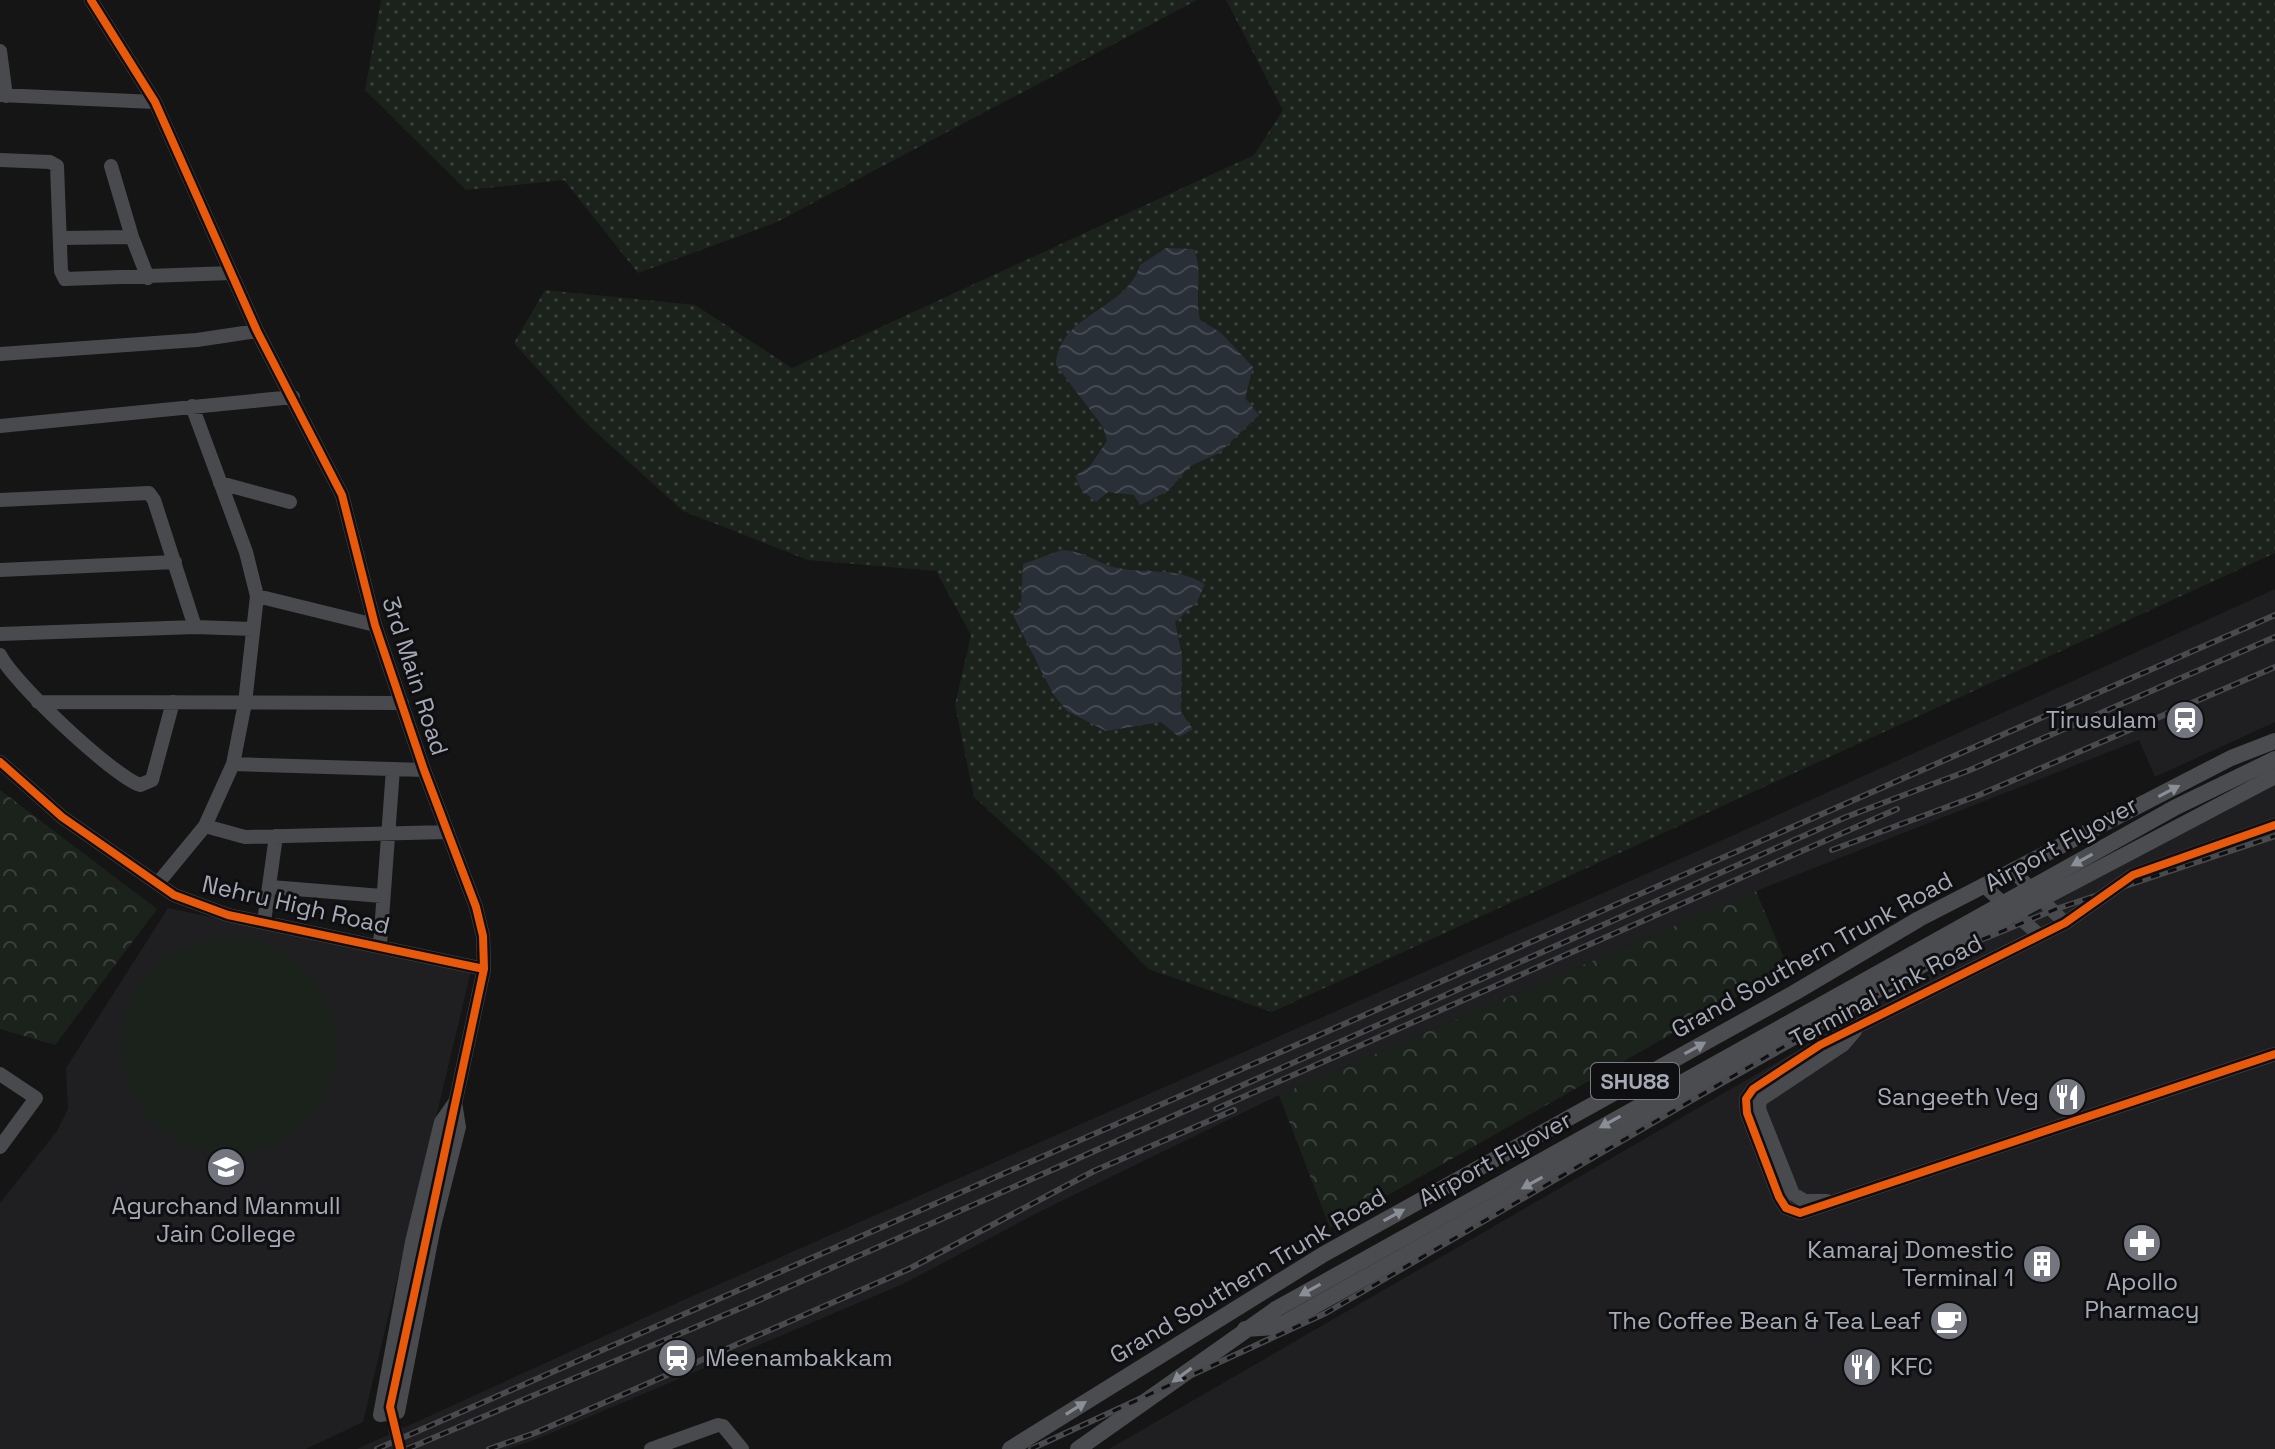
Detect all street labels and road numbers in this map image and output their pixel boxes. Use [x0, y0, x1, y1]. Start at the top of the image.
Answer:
street label: 3rd Main Road [375, 593, 456, 759]
street label: Airport Flyover [1979, 789, 2143, 898]
street label: Grand Southern Trunk Road [1666, 864, 1958, 1045]
street label: Nehru High Road [199, 868, 393, 941]
street label: Terminal Link Road [1784, 927, 1987, 1054]
road number: SHU88 [1591, 1063, 1679, 1099]
street label: Airport Flyover [1413, 1104, 1577, 1213]
street label: Grand Southern Trunk Road [1104, 1181, 1392, 1370]

